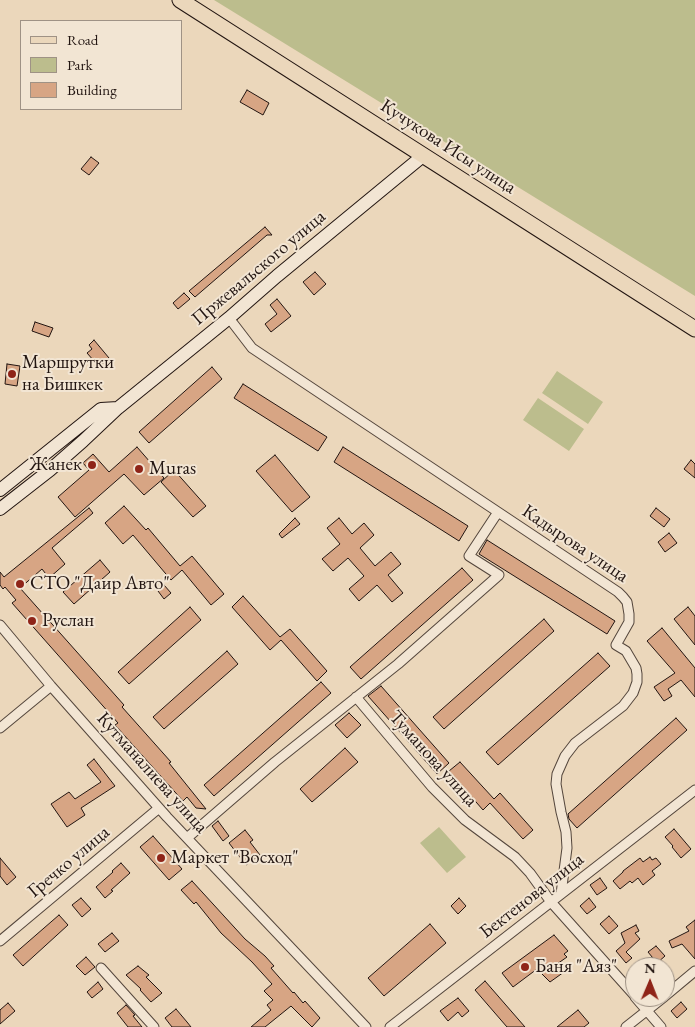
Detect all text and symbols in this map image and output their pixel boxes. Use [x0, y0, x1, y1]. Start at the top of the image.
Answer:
legend [20, 20, 182, 110]
text: Road [67, 30, 98, 49]
text: Park [67, 55, 93, 74]
text: Building [67, 80, 117, 99]
street label: Кучукова Исы улица [376, 95, 520, 199]
street label: Пржевальского улица [187, 205, 331, 331]
place label: Маршрутки на Бишкек [22, 352, 114, 396]
marker: Маршрутки на Бишкек [6, 368, 18, 380]
place label: Жанек [29, 454, 82, 476]
place label: Muras [149, 458, 196, 480]
marker: Жанек [86, 459, 98, 471]
marker: Muras [133, 463, 145, 475]
street label: Кадырова улица [517, 500, 633, 588]
place label: СТО "Даир Авто" [30, 573, 170, 595]
marker: СТО "Даир Авто" [14, 578, 26, 590]
place label: Руслан [42, 610, 94, 632]
marker: Руслан [26, 615, 38, 627]
street label: Туманова улица [384, 706, 482, 812]
street label: Кутманалиева улица [92, 708, 212, 838]
street label: Гречко улица [23, 821, 115, 903]
place label: Маркет "Восход" [171, 847, 299, 869]
street label: Бектенова улица [475, 848, 589, 944]
marker: Маркет "Восход" [155, 852, 167, 864]
place label: Баня "Аяз" [535, 956, 617, 978]
north arrow [625, 957, 675, 1007]
text: N [644, 959, 656, 977]
marker: Баня "Аяз" [519, 961, 531, 973]

